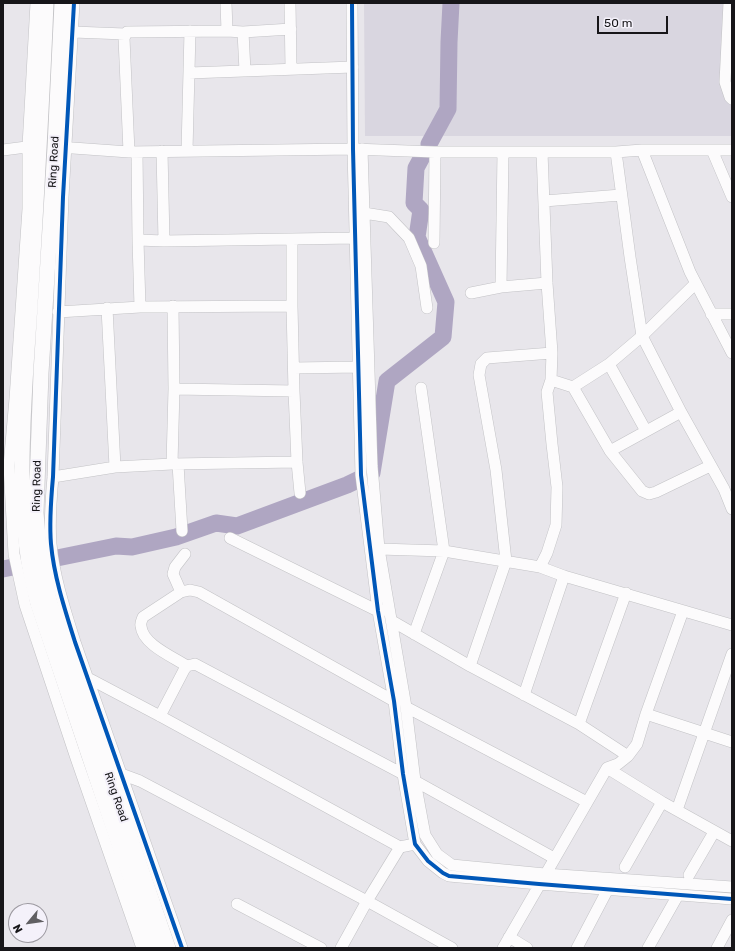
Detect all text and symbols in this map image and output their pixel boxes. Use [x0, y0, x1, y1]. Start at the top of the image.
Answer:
scale bar [599, 8, 670, 34]
text: 50 m [604, 16, 632, 30]
street label: Ring Road [46, 136, 62, 188]
street label: Ring Road [30, 460, 44, 512]
street label: Ring Road [101, 770, 131, 824]
north arrow [8, 903, 48, 943]
text: N [10, 922, 26, 935]

